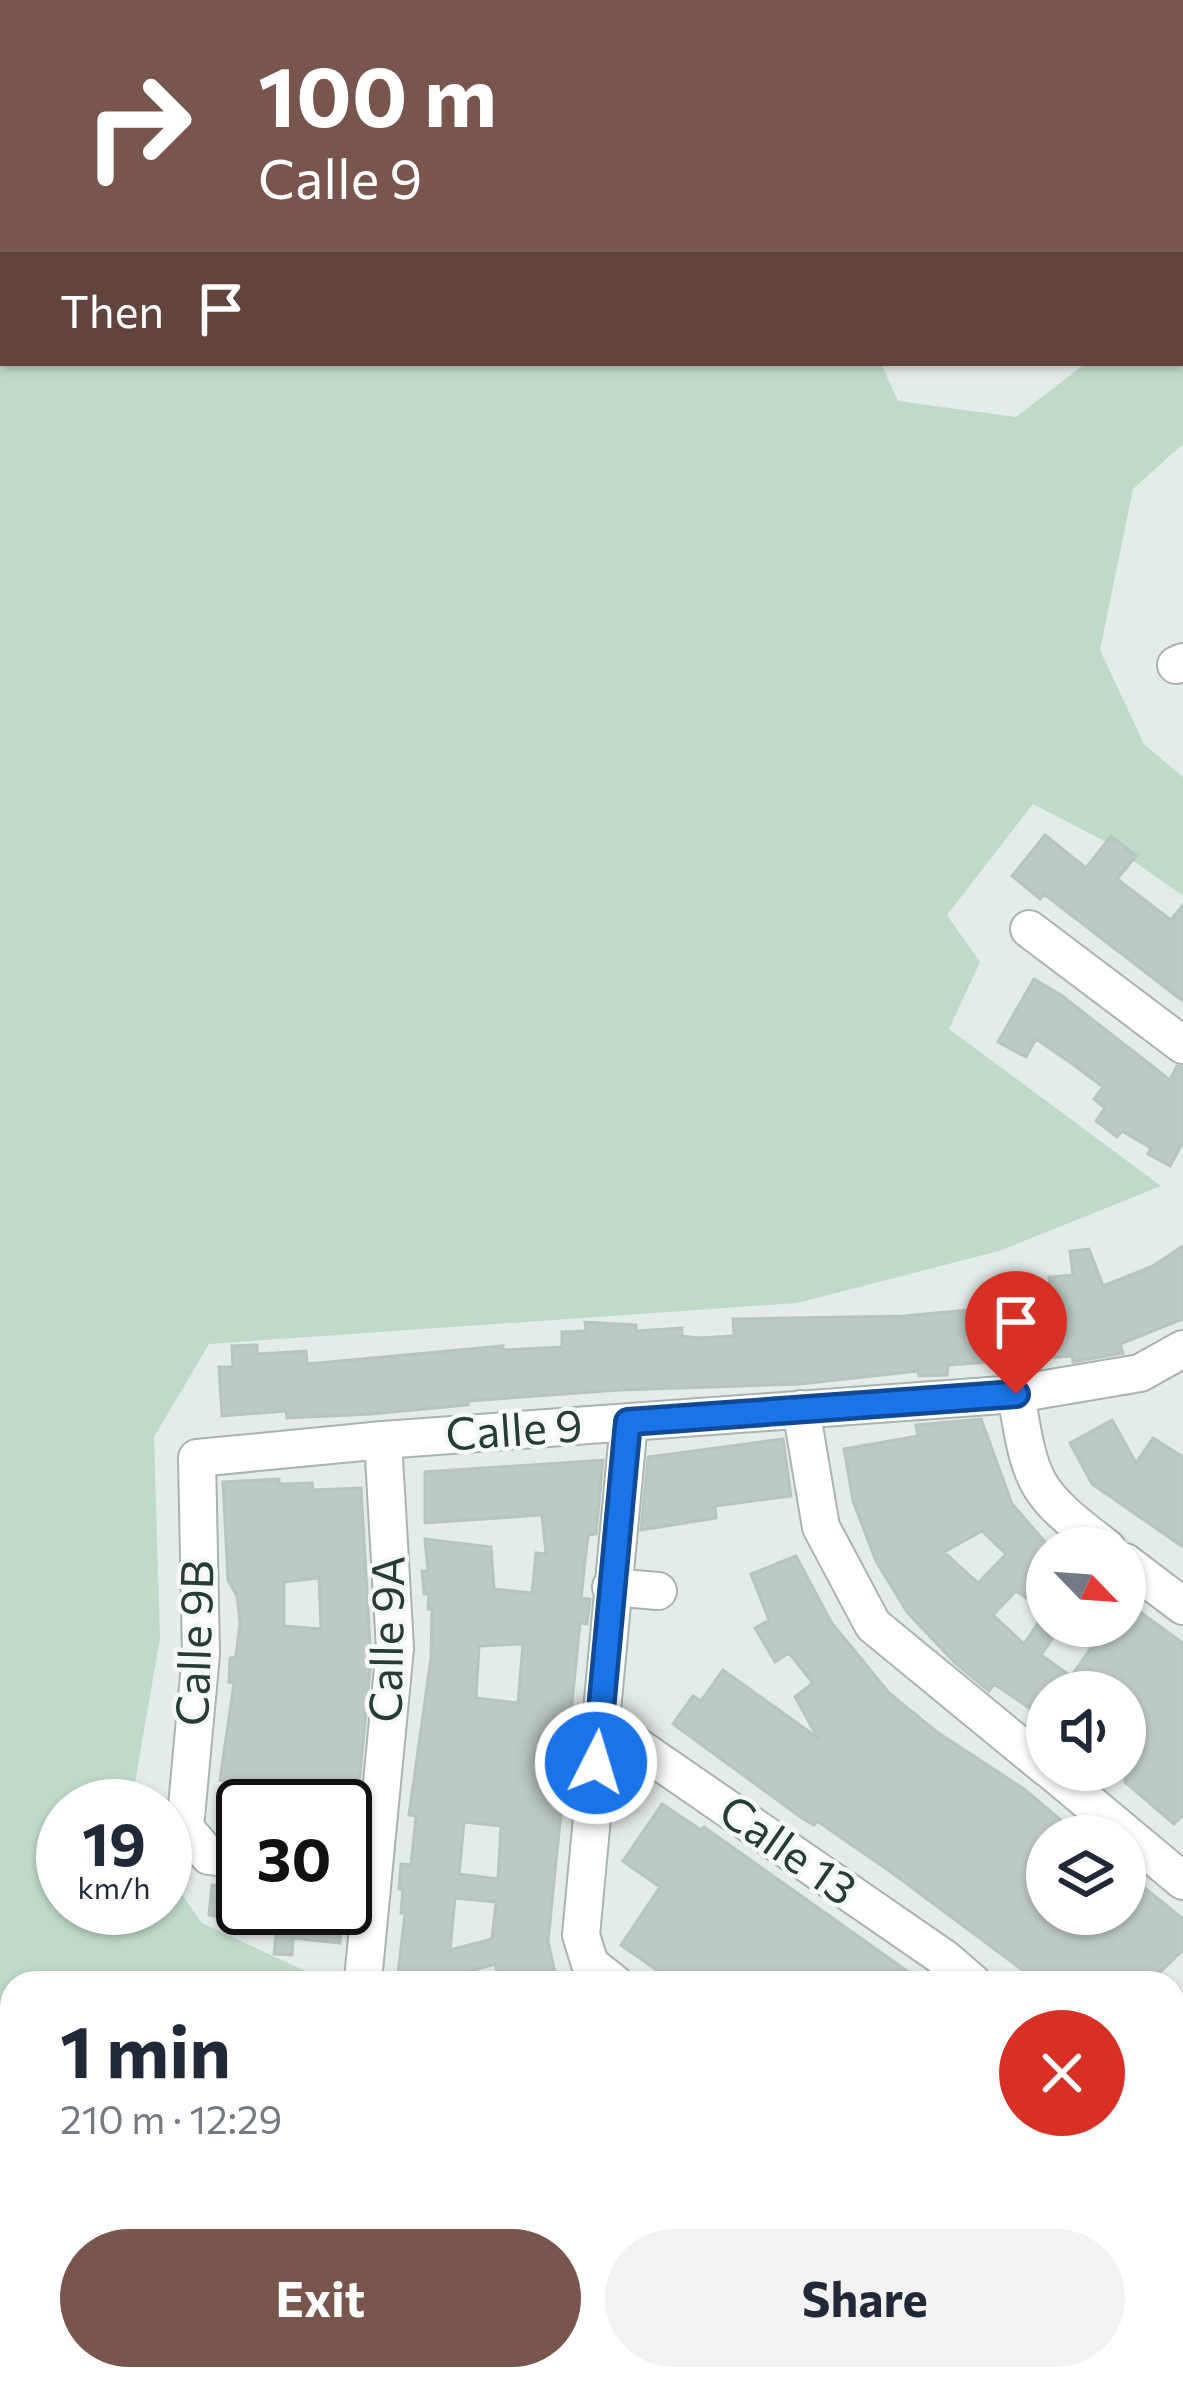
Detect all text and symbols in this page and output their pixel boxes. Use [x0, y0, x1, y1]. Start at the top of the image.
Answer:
text: 100 m [258, 42, 497, 144]
icon: right [60, 48, 216, 204]
text: Calle 9 [258, 144, 422, 210]
icon: arrive [188, 276, 254, 342]
text: Then [60, 282, 164, 337]
pin [965, 1271, 1067, 1394]
icon: arrive [983, 1289, 1049, 1355]
street label: Calle 9 [444, 1395, 584, 1460]
north arrow [1026, 1527, 1146, 1647]
map controls [1026, 1527, 1146, 1935]
street label: Calle 9A [356, 1555, 413, 1723]
street label: Calle 9B [162, 1559, 223, 1727]
button: sound [1026, 1671, 1146, 1791]
position arrow [533, 1700, 659, 1826]
speed limit sign: 30 [216, 1779, 372, 1935]
street label: Calle 13 [710, 1781, 868, 1915]
text: 19 [82, 1805, 146, 1878]
button: layers [1026, 1815, 1146, 1935]
text: km/h [78, 1868, 150, 1905]
text: 1 min [60, 2005, 231, 2093]
button: close [999, 2010, 1125, 2136]
text: 210 m · 12:29 [60, 2094, 282, 2142]
button: Exit [60, 2229, 581, 2367]
button: Share [605, 2229, 1125, 2367]

